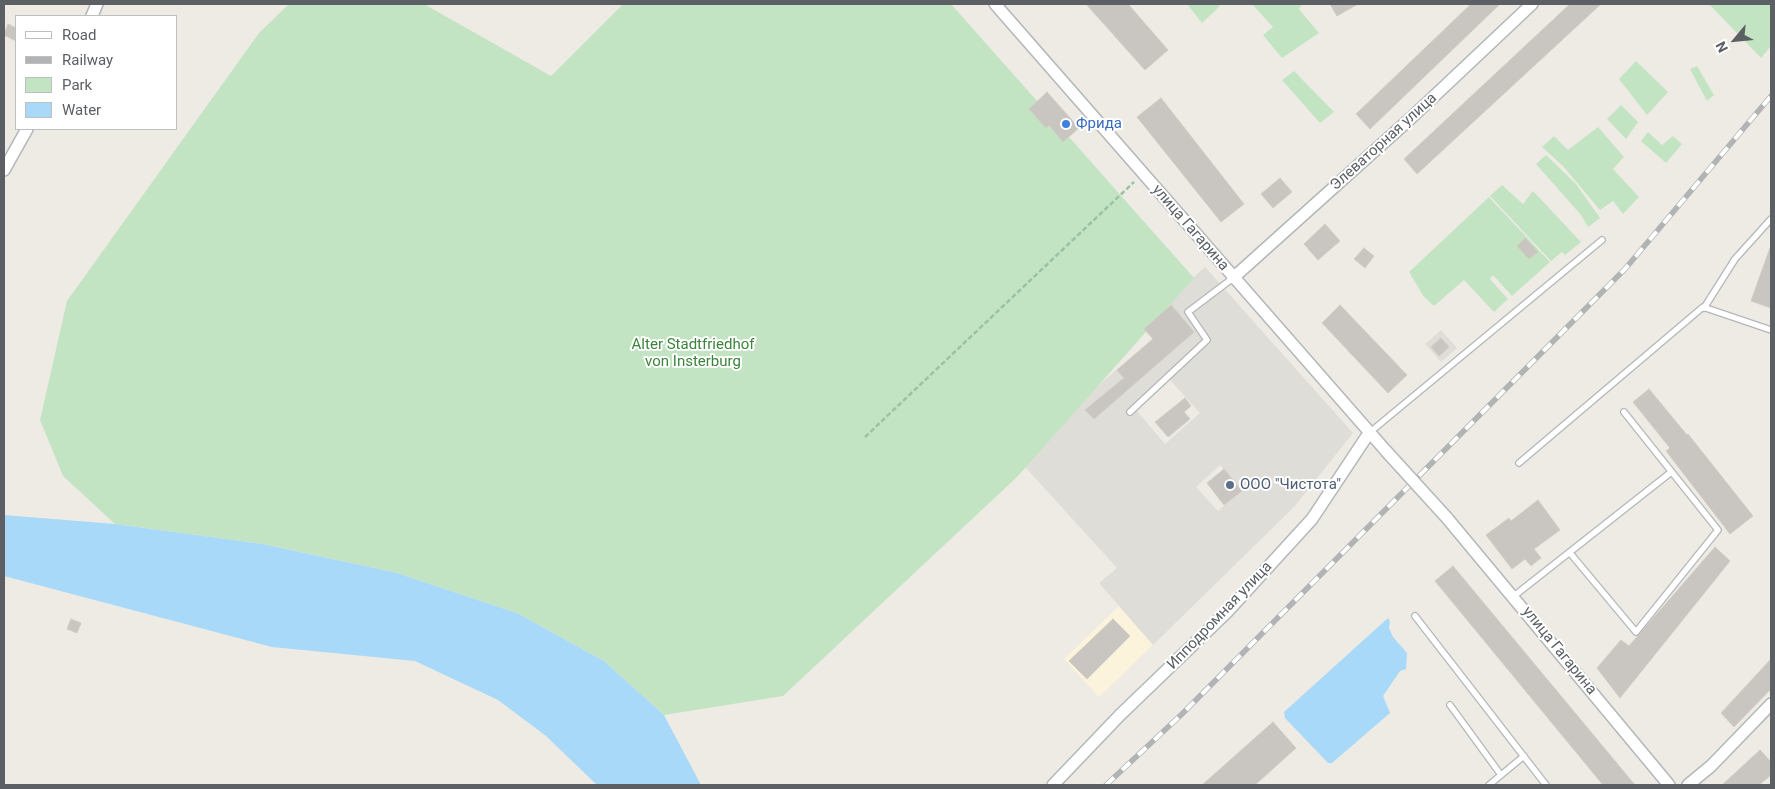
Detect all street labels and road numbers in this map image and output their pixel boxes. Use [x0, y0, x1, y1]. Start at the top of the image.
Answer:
street label: Элеваторная улица [1327, 89, 1441, 195]
street label: улица Гагарина [1148, 181, 1232, 275]
street label: Ипподромная улица [1164, 558, 1276, 674]
street label: улица Гагарина [1518, 603, 1600, 699]

